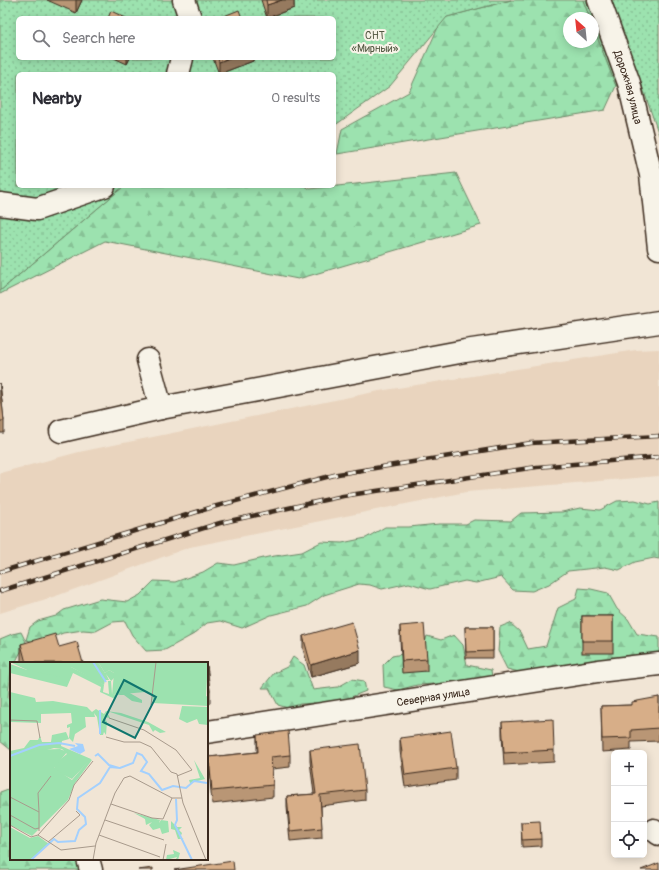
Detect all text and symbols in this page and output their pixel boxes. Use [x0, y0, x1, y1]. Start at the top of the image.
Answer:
north arrow [563, 12, 599, 48]
search box [16, 16, 336, 60]
icon: search [30, 27, 52, 49]
text: Search here [62, 29, 135, 48]
park label: СНТ «Мирный» [352, 29, 399, 55]
street label: Дорожная улица [611, 47, 645, 125]
text: Nearby [32, 88, 81, 109]
text: 0 results [271, 90, 320, 106]
inset map [10, 662, 208, 860]
street label: Северная улица [396, 685, 471, 709]
map controls [611, 750, 647, 858]
button: + [611, 750, 647, 786]
button: − [611, 786, 647, 822]
button: locate [611, 822, 647, 858]

